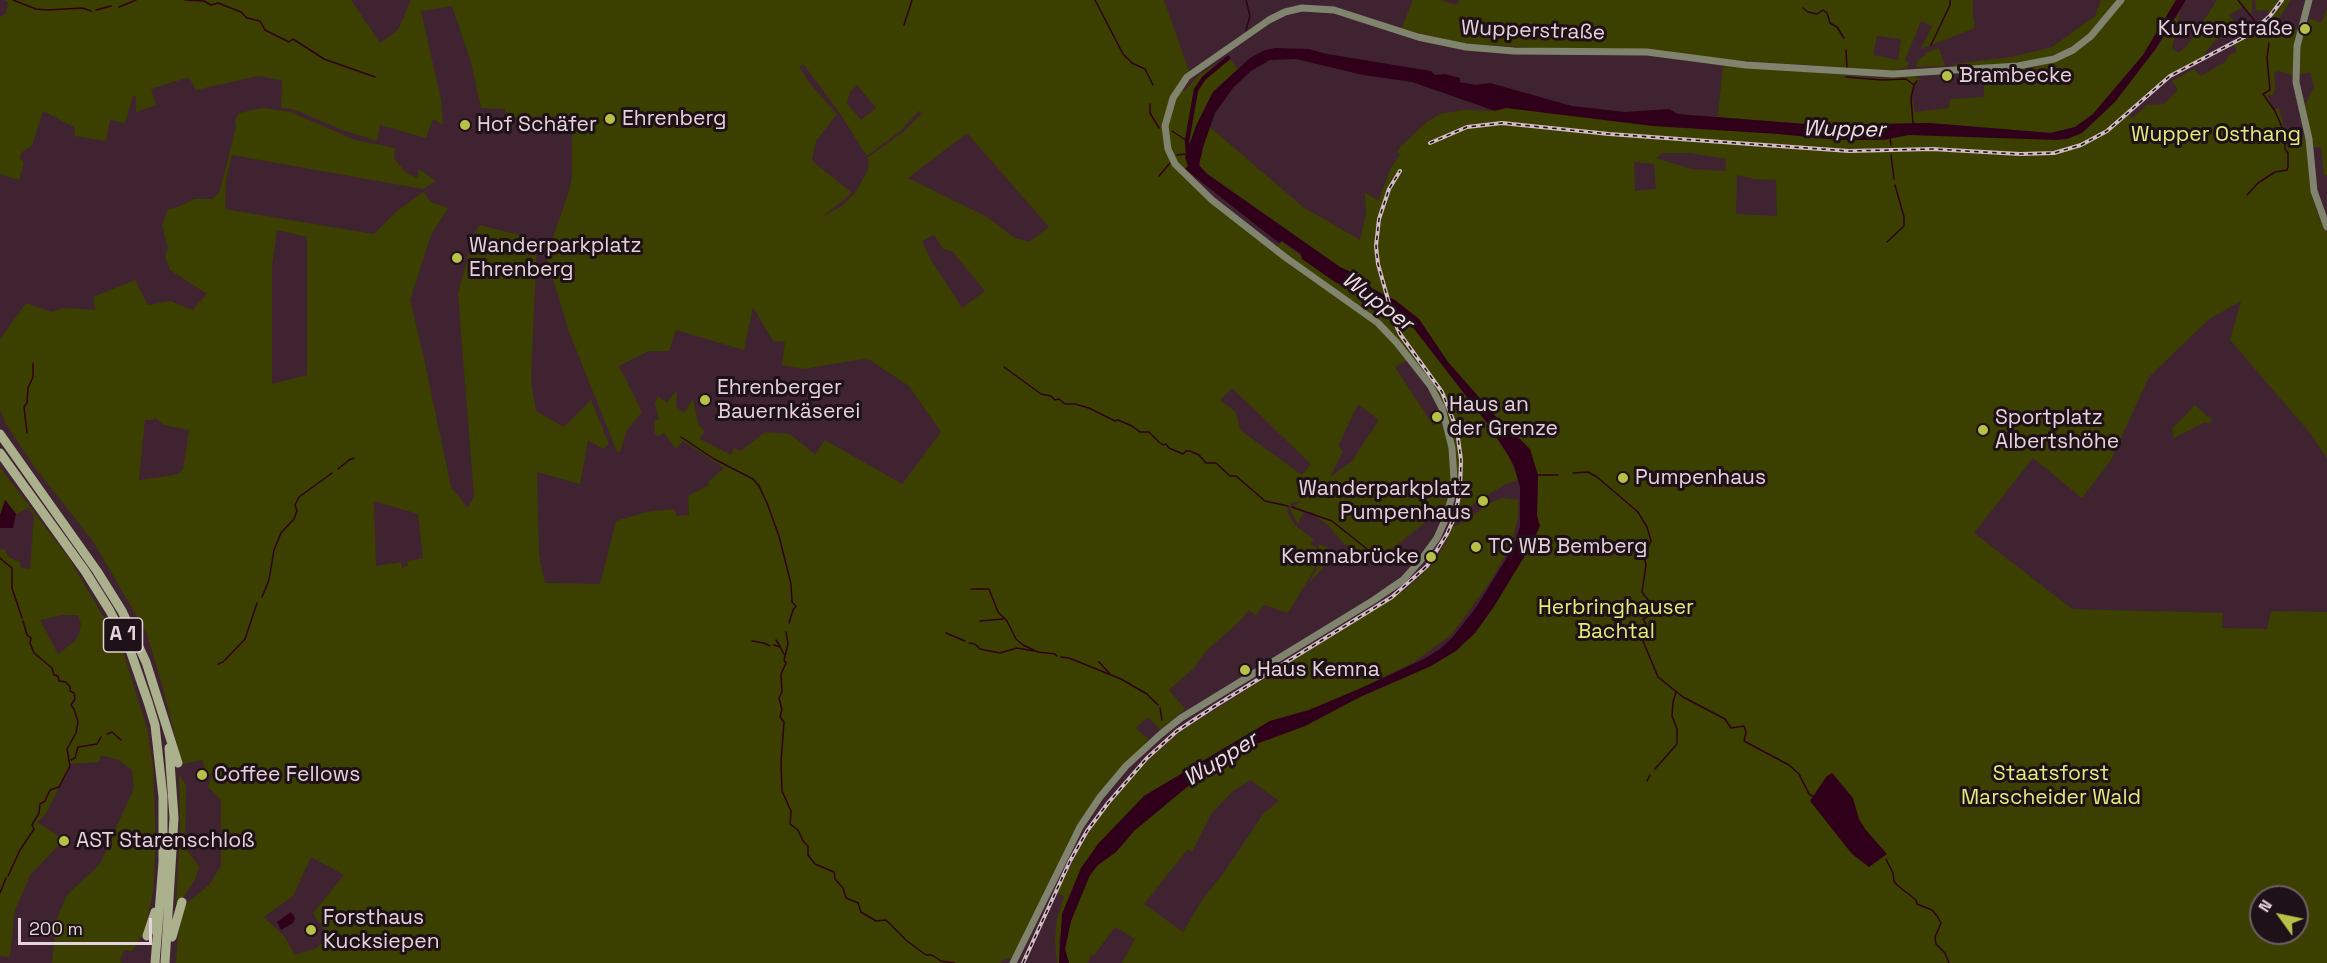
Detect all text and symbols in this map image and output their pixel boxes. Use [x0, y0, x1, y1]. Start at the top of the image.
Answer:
street label: Wupperstraße [1461, 16, 1605, 46]
place label: Kurvenstraße [2158, 16, 2293, 42]
marker: Kurvenstraße [2298, 22, 2312, 36]
place label: Brambecke [1959, 63, 2072, 89]
marker: Brambecke [1940, 69, 1954, 83]
place label: Ehrenberg [622, 106, 727, 132]
place label: Hof Schäfer [477, 112, 597, 138]
marker: Ehrenberg [603, 112, 617, 126]
water label: Wupper [1803, 116, 1885, 144]
marker: Hof Schäfer [458, 118, 472, 132]
park label: Wupper Osthang [2131, 122, 2301, 148]
place label: Wanderparkplatz Ehrenberg [469, 233, 641, 283]
marker: Wanderparkplatz Ehrenberg [450, 251, 464, 265]
water label: Wupper [1336, 267, 1418, 337]
place label: Ehrenberger Bauernkäserei [717, 375, 860, 425]
place label: Haus an der Grenze [1449, 392, 1558, 442]
marker: Ehrenberger Bauernkäserei [698, 393, 712, 407]
place label: Sportplatz Albertshöhe [1995, 405, 2119, 455]
marker: Haus an der Grenze [1430, 410, 1444, 424]
marker: Sportplatz Albertshöhe [1976, 423, 1990, 437]
place label: Pumpenhaus [1635, 465, 1766, 491]
marker: Pumpenhaus [1616, 471, 1630, 485]
place label: Wanderparkplatz Pumpenhaus [1299, 476, 1471, 526]
marker: Wanderparkplatz Pumpenhaus [1476, 494, 1490, 508]
place label: TC WB Bemberg [1488, 534, 1648, 560]
marker: TC WB Bemberg [1469, 540, 1483, 554]
place label: Kemnabrücke [1281, 544, 1419, 570]
marker: Kemnabrücke [1424, 550, 1438, 564]
park label: Herbringhauser Bachtal [1538, 595, 1694, 645]
road number: A 1 [104, 618, 142, 652]
place label: Haus Kemna [1257, 657, 1380, 683]
marker: Haus Kemna [1238, 663, 1252, 677]
water label: Wupper [1179, 727, 1263, 793]
park label: Staatsforst Marscheider Wald [1961, 761, 2141, 811]
place label: Coffee Fellows [214, 762, 360, 788]
marker: Coffee Fellows [195, 768, 209, 782]
place label: AST Starenschloß [76, 828, 254, 854]
marker: AST Starenschloß [57, 834, 71, 848]
north arrow [2249, 885, 2309, 945]
text: N [2253, 896, 2277, 916]
place label: Forsthaus Kucksiepen [323, 905, 440, 955]
scale bar [21, 906, 154, 944]
text: 200 m [29, 917, 83, 940]
marker: Forsthaus Kucksiepen [304, 923, 318, 937]

